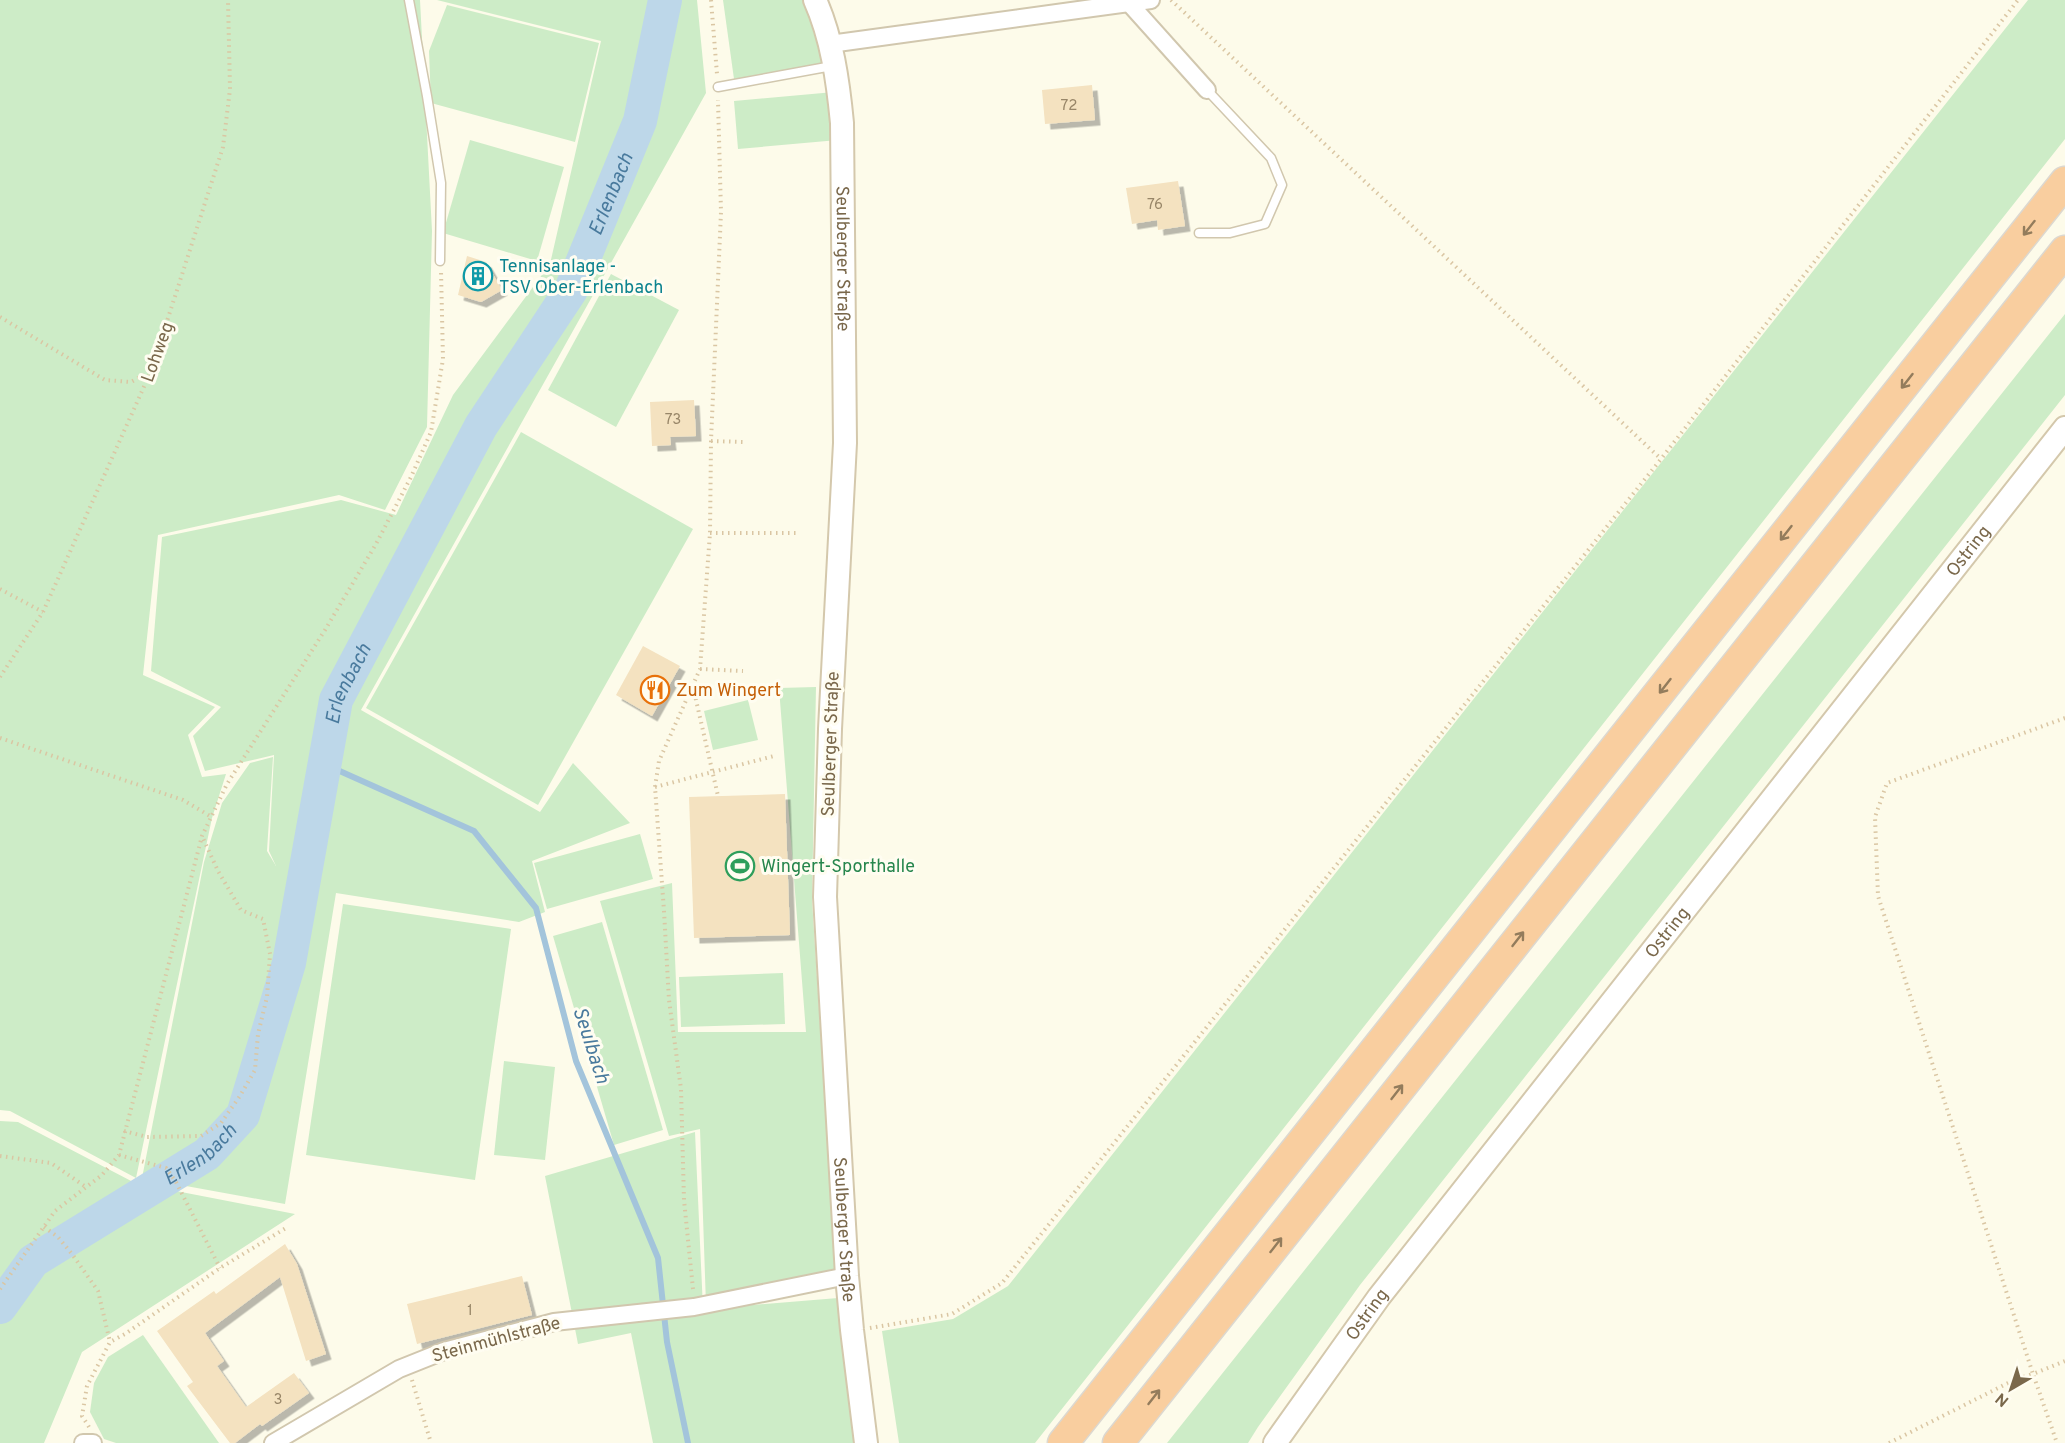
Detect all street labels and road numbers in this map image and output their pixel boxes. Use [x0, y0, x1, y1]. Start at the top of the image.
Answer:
street label: Seulberger Straße [830, 186, 854, 331]
street label: Lohweg [137, 319, 180, 386]
street label: Ostring [1942, 521, 1997, 582]
street label: Seulberger Straße [817, 671, 846, 817]
street label: Ostring [1641, 903, 1695, 963]
street label: Seulberger Straße [827, 1156, 859, 1303]
street label: Ostring [1341, 1284, 1394, 1346]
street label: Steinmühlstraße [430, 1312, 563, 1369]

